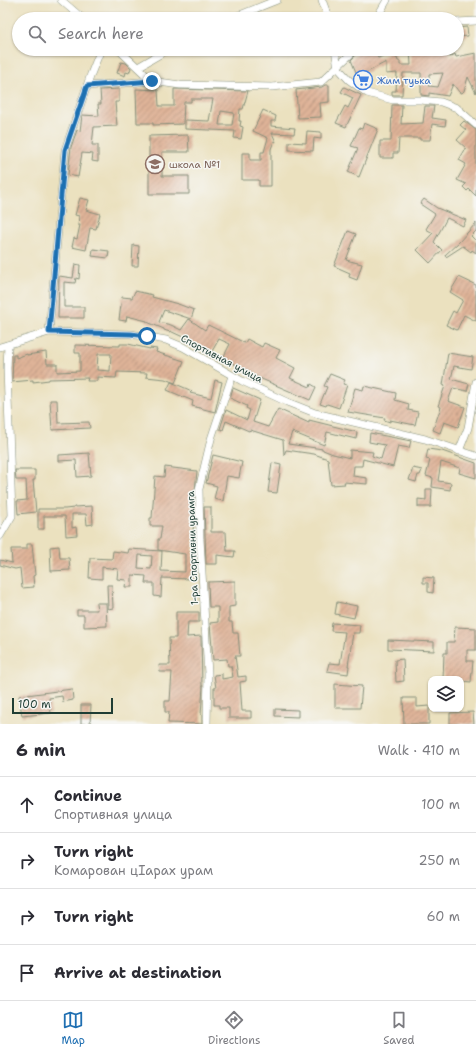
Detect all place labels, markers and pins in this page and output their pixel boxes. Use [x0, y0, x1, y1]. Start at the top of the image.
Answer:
supermarket icon: Жим туька [352, 69, 374, 91]
place label: Жим туька [377, 74, 431, 87]
school or university icon: школа №1 [144, 153, 166, 175]
place label: школа №1 [169, 158, 220, 171]

